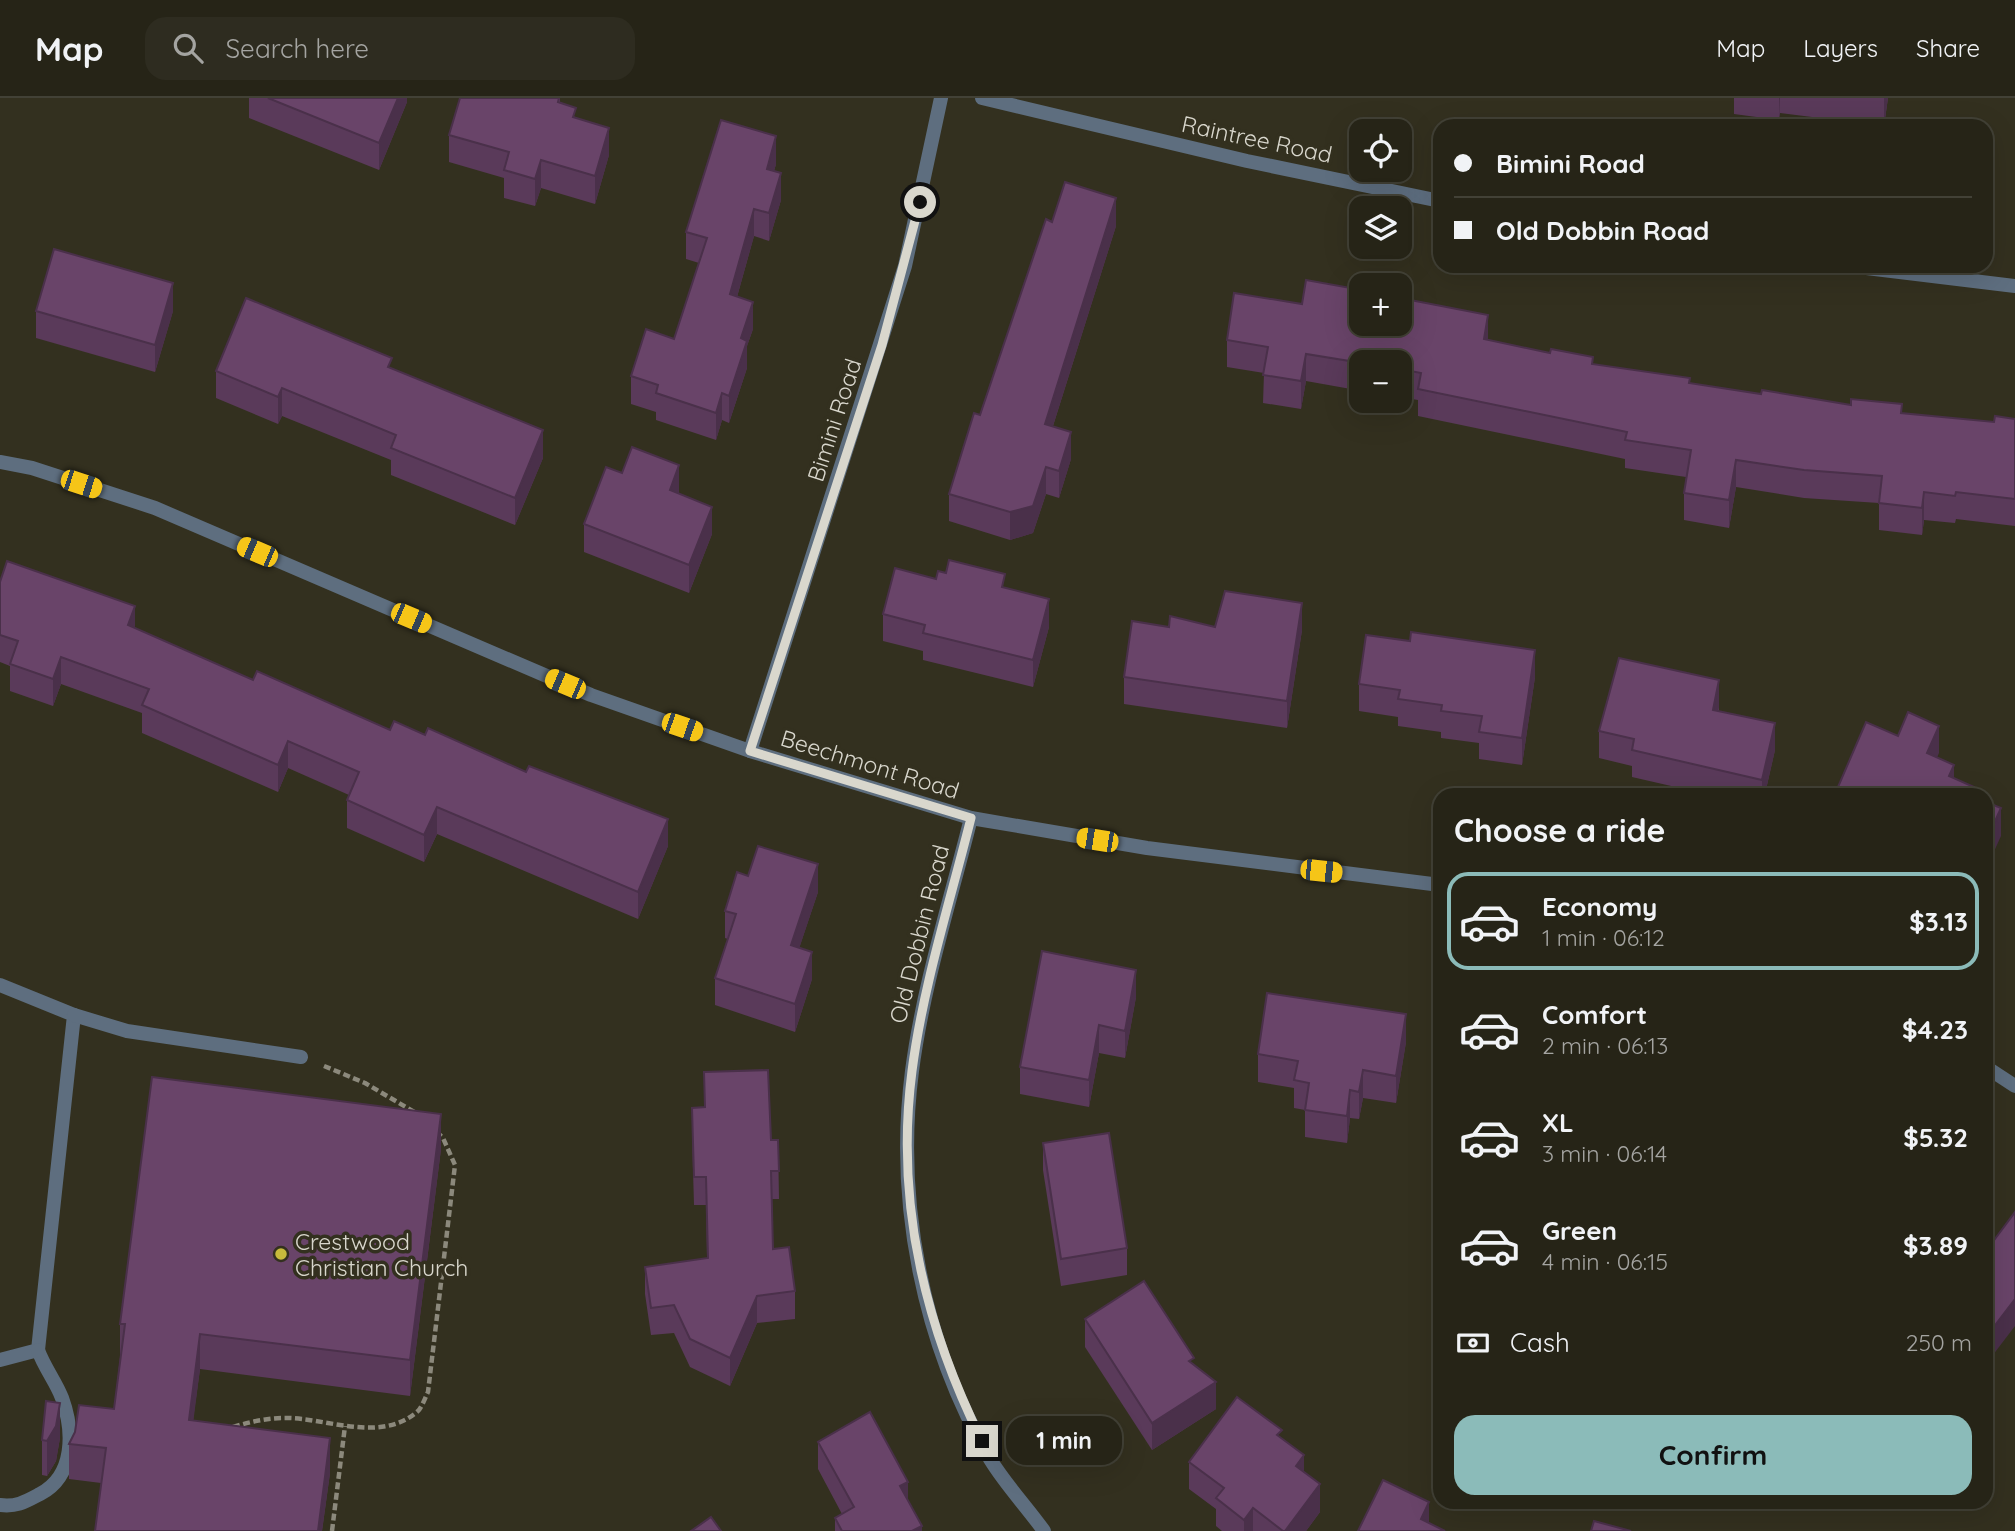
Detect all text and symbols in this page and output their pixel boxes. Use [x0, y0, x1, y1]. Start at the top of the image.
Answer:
search box [145, 17, 635, 80]
text: Map [35, 28, 103, 69]
icon: search [169, 29, 207, 67]
text: Search here [225, 32, 369, 65]
text: Map [1716, 33, 1765, 63]
text: Layers [1803, 33, 1878, 63]
text: Share [1916, 33, 1980, 63]
street label: Raintree Road [1179, 109, 1335, 169]
map controls [1349, 119, 1412, 413]
button: locate [1349, 119, 1412, 182]
text: Bimini Road [1496, 147, 1645, 180]
route start [904, 186, 936, 218]
button: layers [1349, 196, 1412, 259]
text: Old Dobbin Road [1496, 214, 1709, 247]
button: + [1349, 273, 1412, 336]
button: − [1349, 350, 1412, 413]
street label: Bimini Road [801, 355, 867, 485]
car [58, 468, 105, 500]
car [234, 534, 281, 570]
car [388, 600, 435, 636]
car [542, 666, 589, 702]
car [659, 710, 706, 744]
street label: Beechmont Road [777, 723, 963, 805]
text: Choose a ride [1454, 810, 1666, 850]
car [1075, 826, 1120, 854]
street label: Old Dobbin Road [883, 842, 955, 1026]
car [1300, 858, 1343, 884]
icon: car [1458, 890, 1521, 953]
text: Economy [1542, 890, 1657, 923]
text: $3.13 [1909, 905, 1968, 938]
text: 1 min · 06:12 [1542, 923, 1665, 952]
icon: car [1458, 998, 1521, 1061]
text: Comfort [1542, 998, 1647, 1031]
text: $4.23 [1902, 1013, 1968, 1046]
text: 2 min · 06:13 [1542, 1031, 1668, 1060]
icon: car [1458, 1106, 1521, 1169]
text: XL [1542, 1106, 1574, 1139]
text: $5.32 [1903, 1121, 1968, 1154]
text: 3 min · 06:14 [1542, 1139, 1667, 1168]
icon: car [1458, 1214, 1521, 1277]
text: Green [1542, 1214, 1617, 1247]
place label: Crestwood Christian Church [295, 1227, 468, 1282]
text: $3.89 [1903, 1229, 1968, 1262]
marker: Crestwood Christian Church [273, 1246, 289, 1262]
text: 4 min · 06:15 [1542, 1247, 1668, 1276]
icon: cash [1454, 1324, 1492, 1362]
text: Cash [1510, 1326, 1570, 1359]
text: 250 m [1906, 1328, 1972, 1357]
button: Confirm [1454, 1415, 1972, 1495]
callout: 1 min [1006, 1416, 1122, 1466]
route end [966, 1425, 998, 1457]
text: 1 min [1036, 1426, 1092, 1455]

